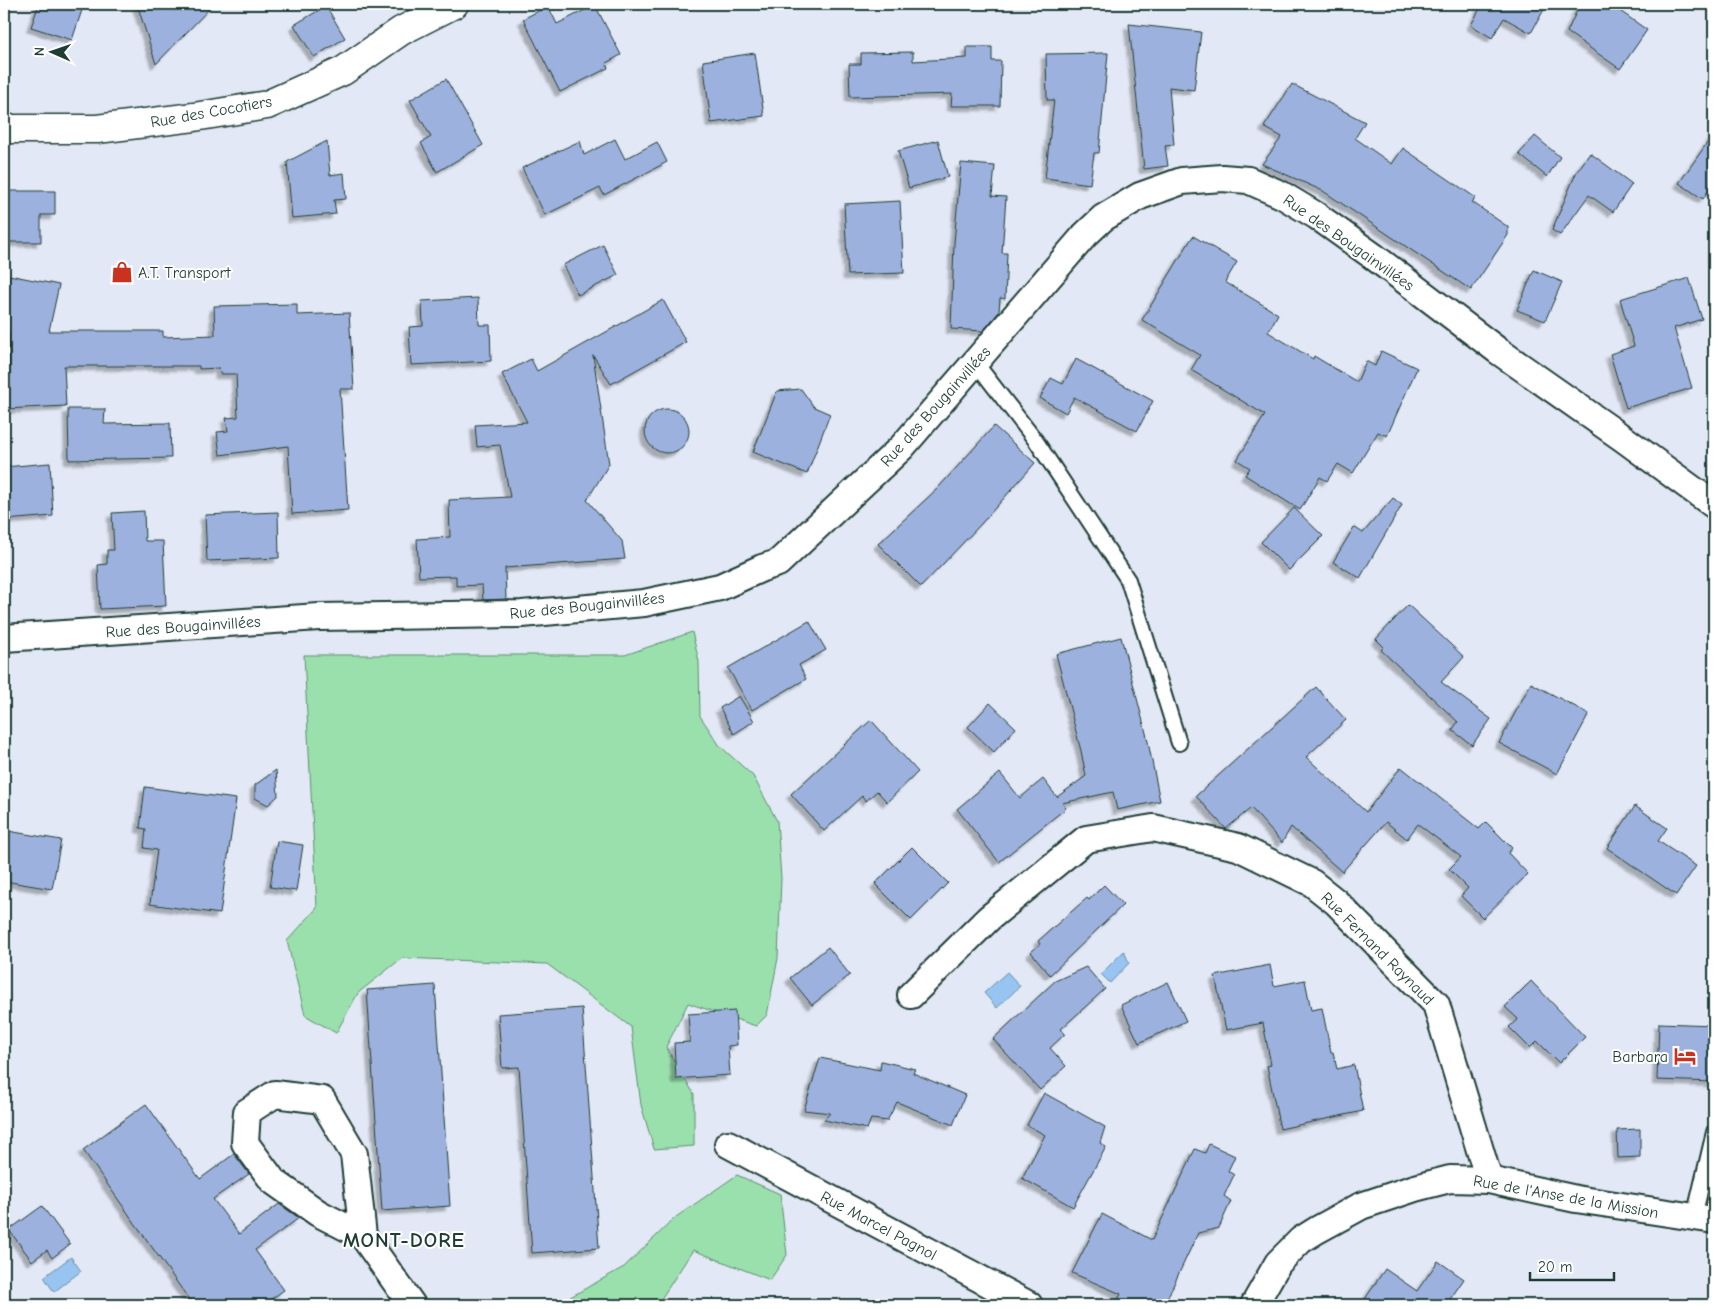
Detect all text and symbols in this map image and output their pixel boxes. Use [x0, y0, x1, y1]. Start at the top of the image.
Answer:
north arrow [28, 28, 78, 78]
text: N [31, 47, 48, 56]
street label: Rue des Cocotiers [149, 92, 274, 132]
street label: Rue des Bougainvillées [1280, 191, 1417, 295]
shop icon: A.T. Transport [109, 259, 135, 285]
place label: A.T. Transport [138, 264, 231, 282]
street label: Rue des Bougainvillées [877, 343, 995, 470]
street label: Rue des Bougainvillées [509, 589, 666, 623]
street label: Rue des Bougainvillées [105, 613, 262, 641]
street label: Rue Fernand Raynaud [1317, 889, 1437, 1009]
hotel icon: Barbara [1672, 1043, 1698, 1069]
place label: Barbara [1612, 1048, 1668, 1066]
street label: Rue de l'Anse de la Mission [1472, 1172, 1660, 1222]
street label: Rue Marcel Pagnol [817, 1188, 940, 1264]
district label: MONT-DORE [343, 1228, 465, 1252]
scale bar [1530, 1249, 1614, 1281]
text: 20 m [1538, 1258, 1572, 1276]

